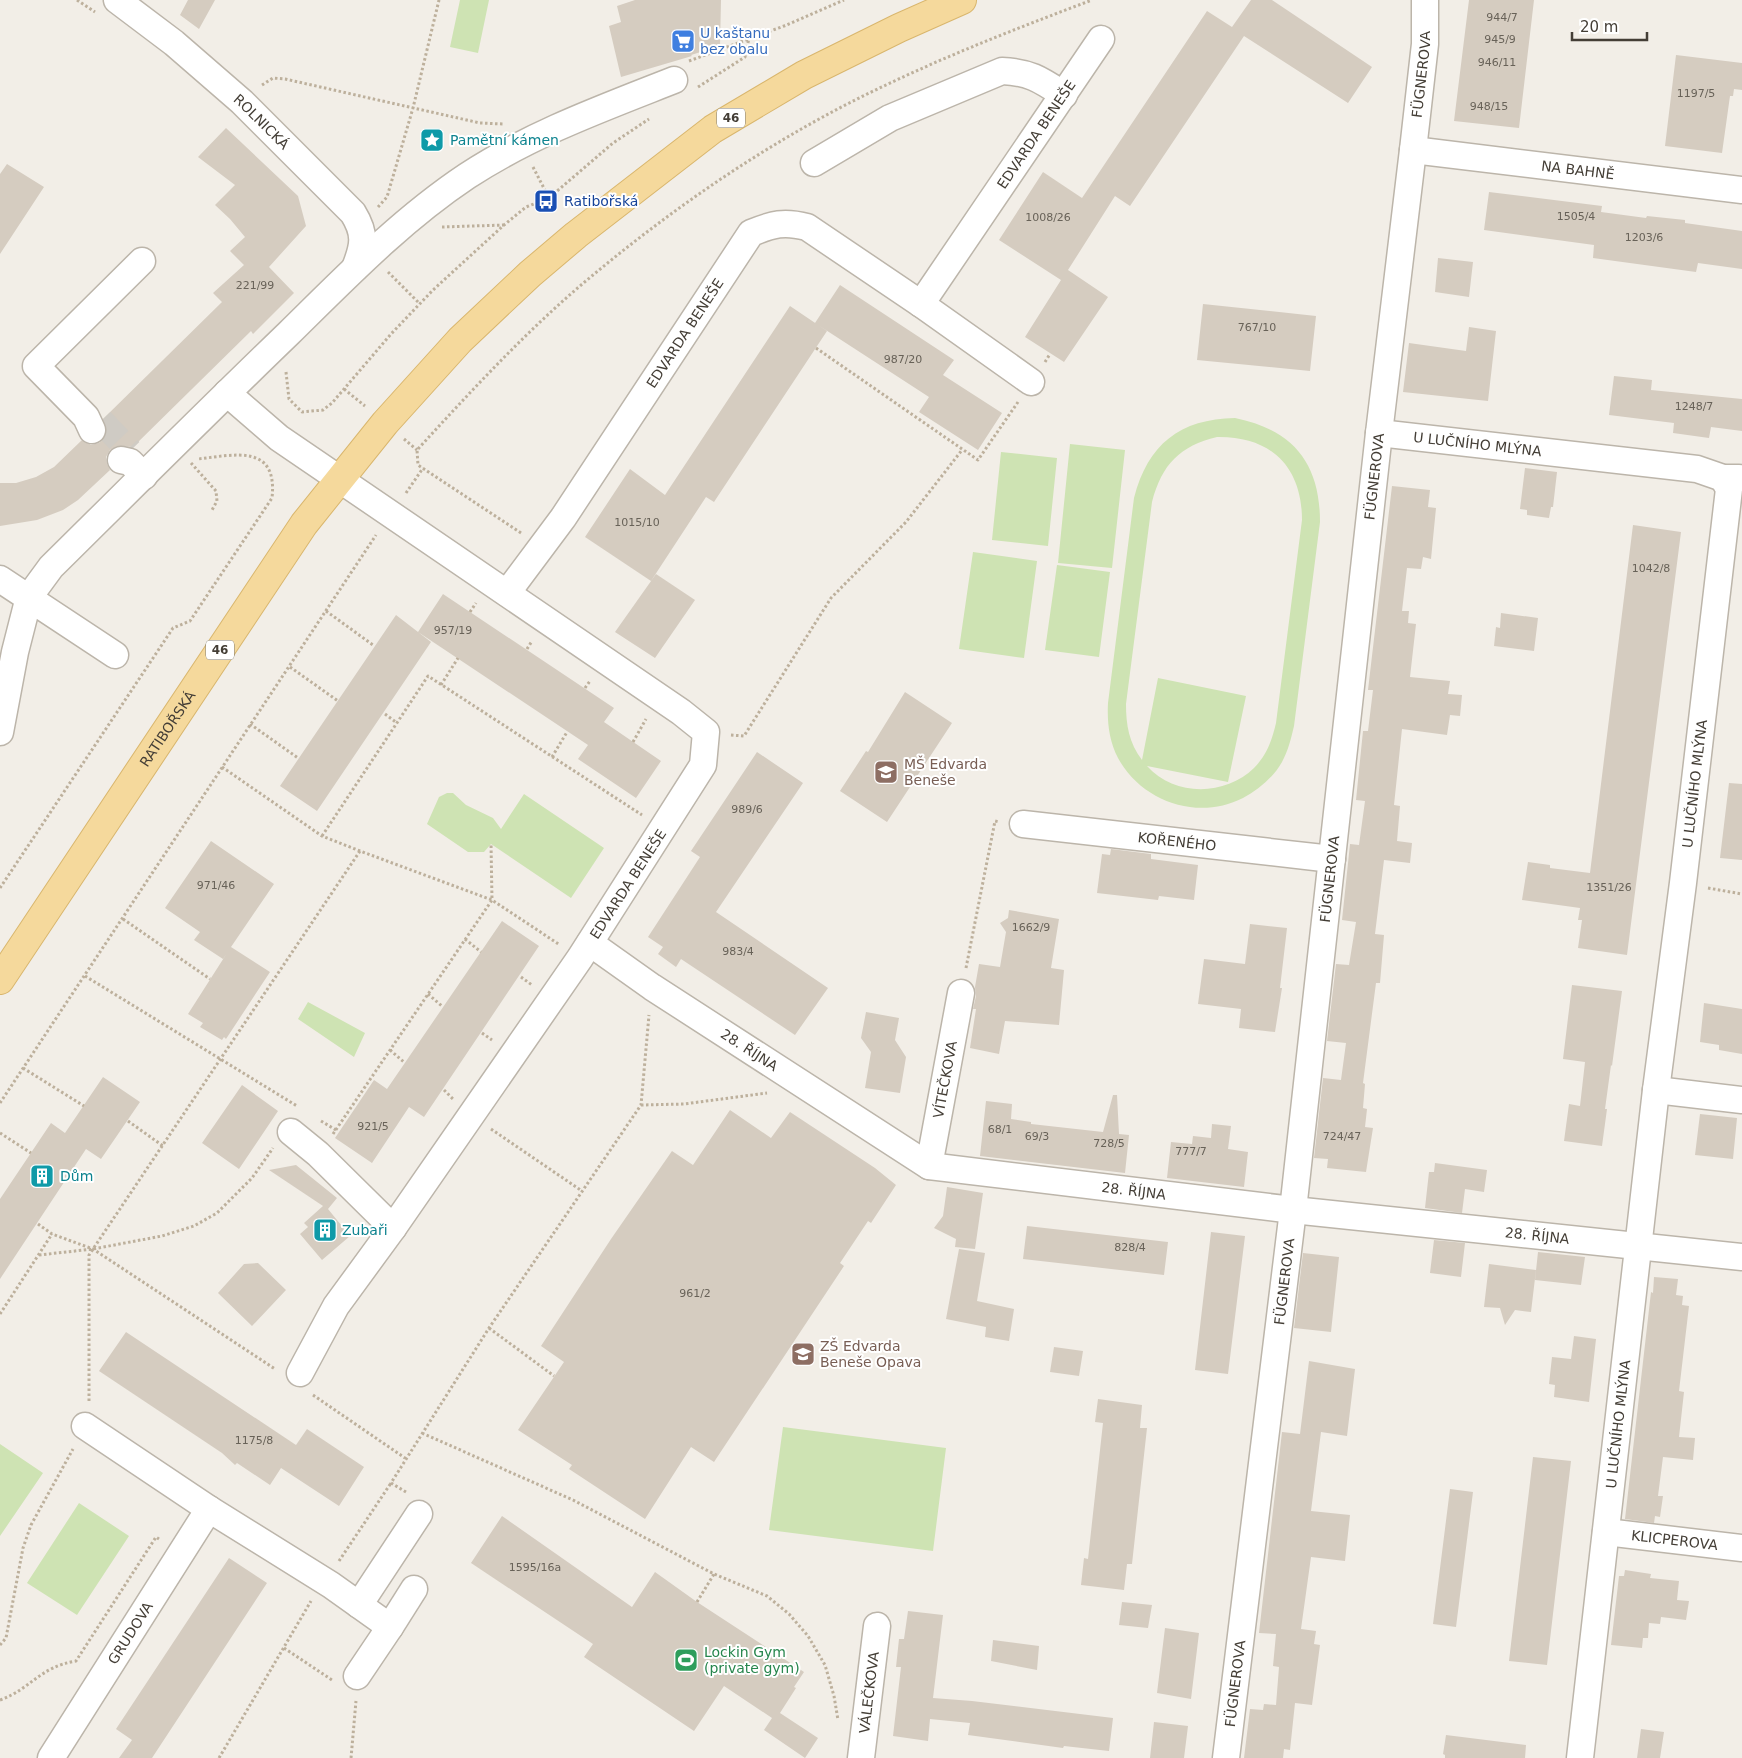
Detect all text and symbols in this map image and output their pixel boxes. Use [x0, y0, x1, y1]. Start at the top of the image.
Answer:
scale bar [1572, 10, 1647, 42]
house number: 944/7 [1486, 11, 1518, 24]
text: 20 m [1580, 18, 1618, 36]
place label: U kaštanu bez obalu [700, 25, 770, 57]
supermarket icon: U kaštanu bez obalu [670, 28, 696, 54]
street label: FÜGNEROVA [1409, 30, 1433, 119]
house number: 945/9 [1484, 33, 1516, 46]
house number: 946/11 [1478, 56, 1516, 69]
street label: EDVARDA BENEŠE [994, 77, 1079, 192]
house number: 1197/5 [1677, 87, 1715, 100]
street label: ROLNICKÁ [231, 91, 293, 153]
house number: 948/15 [1470, 100, 1508, 113]
road number: 46 [717, 109, 745, 128]
place icon: Pamětní kámen [419, 127, 445, 153]
place label: Pamětní kámen [450, 132, 559, 148]
street label: NA BAHNĚ [1540, 158, 1615, 182]
bus stop icon: Ratibořská [533, 188, 559, 214]
place label: Ratibořská [564, 193, 638, 209]
house number: 1505/4 [1557, 210, 1595, 223]
house number: 1008/26 [1025, 211, 1071, 224]
house number: 1203/6 [1625, 231, 1663, 244]
street label: EDVARDA BENEŠE [643, 276, 727, 391]
house number: 221/99 [236, 279, 274, 292]
house number: 767/10 [1238, 321, 1276, 334]
house number: 987/20 [884, 353, 922, 366]
house number: 1248/7 [1675, 400, 1713, 413]
street label: U LUČNÍHO MLÝNA [1412, 429, 1543, 459]
street label: FÜGNEROVA [1361, 432, 1387, 521]
house number: 1015/10 [614, 516, 660, 529]
house number: 1042/8 [1632, 562, 1670, 575]
house number: 957/19 [434, 624, 472, 637]
road number: 46 [206, 640, 234, 660]
street label: RATIBOŘSKÁ [136, 687, 199, 770]
street label: U LUČNÍHO MLÝNA [1679, 718, 1710, 849]
place label: MŠ Edvarda Beneše [904, 755, 987, 788]
school or university icon: MŠ Edvarda Beneše [873, 759, 899, 785]
house number: 989/6 [731, 803, 763, 816]
street label: EDVARDA BENEŠE [586, 826, 669, 942]
street label: KOŘENÉHO [1137, 829, 1217, 854]
street label: FÜGNEROVA [1317, 834, 1342, 923]
house number: 971/46 [197, 879, 235, 892]
house number: 1351/26 [1586, 881, 1632, 894]
house number: 1662/9 [1012, 921, 1050, 934]
house number: 983/4 [722, 945, 754, 958]
street label: 28. ŘÍJNA [718, 1026, 781, 1074]
street label: VÍTEČKOVA [930, 1039, 960, 1119]
house number: 921/5 [357, 1120, 389, 1133]
house number: 68/1 [988, 1123, 1012, 1136]
house number: 69/3 [1025, 1130, 1049, 1143]
house number: 724/47 [1323, 1130, 1361, 1143]
house number: 728/5 [1093, 1137, 1125, 1150]
house number: 777/7 [1175, 1145, 1207, 1158]
building icon: Dům [29, 1163, 55, 1189]
place label: Dům [60, 1168, 93, 1184]
street label: 28. ŘÍJNA [1101, 1179, 1167, 1203]
building icon: Zubaři [312, 1217, 338, 1243]
place label: Zubaři [342, 1222, 388, 1238]
street label: 28. ŘÍJNA [1504, 1224, 1571, 1247]
street label: FÜGNEROVA [1271, 1237, 1298, 1326]
house number: 828/4 [1114, 1241, 1146, 1254]
house number: 961/2 [679, 1287, 711, 1300]
place label: ZŠ Edvarda Beneše Opava [820, 1337, 921, 1370]
school or university icon: ZŠ Edvarda Beneše Opava [790, 1341, 816, 1367]
street label: U LUČNÍHO MLÝNA [1603, 1359, 1633, 1489]
house number: 1175/8 [235, 1434, 273, 1447]
street label: KLICPEROVA [1630, 1527, 1719, 1553]
house number: 1595/16a [509, 1561, 561, 1574]
street label: GRUDOVA [105, 1599, 156, 1667]
street label: FÜGNEROVA [1222, 1639, 1248, 1728]
place label: Lockin Gym (private gym) [704, 1644, 800, 1676]
sports icon: Lockin Gym (private gym) [673, 1647, 699, 1673]
street label: VÁLEČKOVA [856, 1650, 882, 1734]

